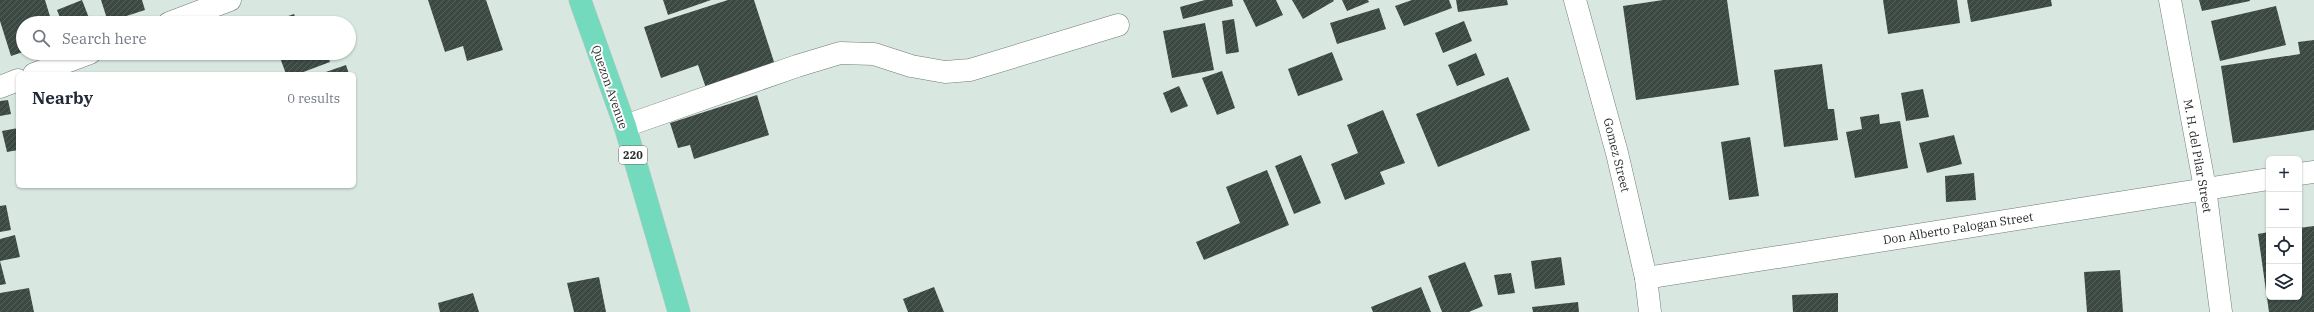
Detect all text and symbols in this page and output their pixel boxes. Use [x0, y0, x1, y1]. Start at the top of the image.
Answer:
search box [16, 16, 356, 60]
icon: search [30, 27, 52, 49]
text: Search here [62, 29, 147, 48]
street label: Quezon Avenue [589, 43, 631, 131]
text: Nearby [32, 87, 93, 109]
text: 0 results [287, 90, 340, 107]
street label: M. H. del Pilar Street [2181, 98, 2215, 214]
street label: Gomez Street [1601, 116, 1633, 194]
road number: 220 [619, 146, 647, 164]
map controls [2266, 156, 2302, 300]
button: + [2266, 156, 2302, 192]
button: − [2266, 192, 2302, 228]
street label: Don Alberto Palogan Street [1882, 209, 2034, 247]
button: locate [2266, 228, 2302, 264]
button: layers [2266, 264, 2302, 300]

